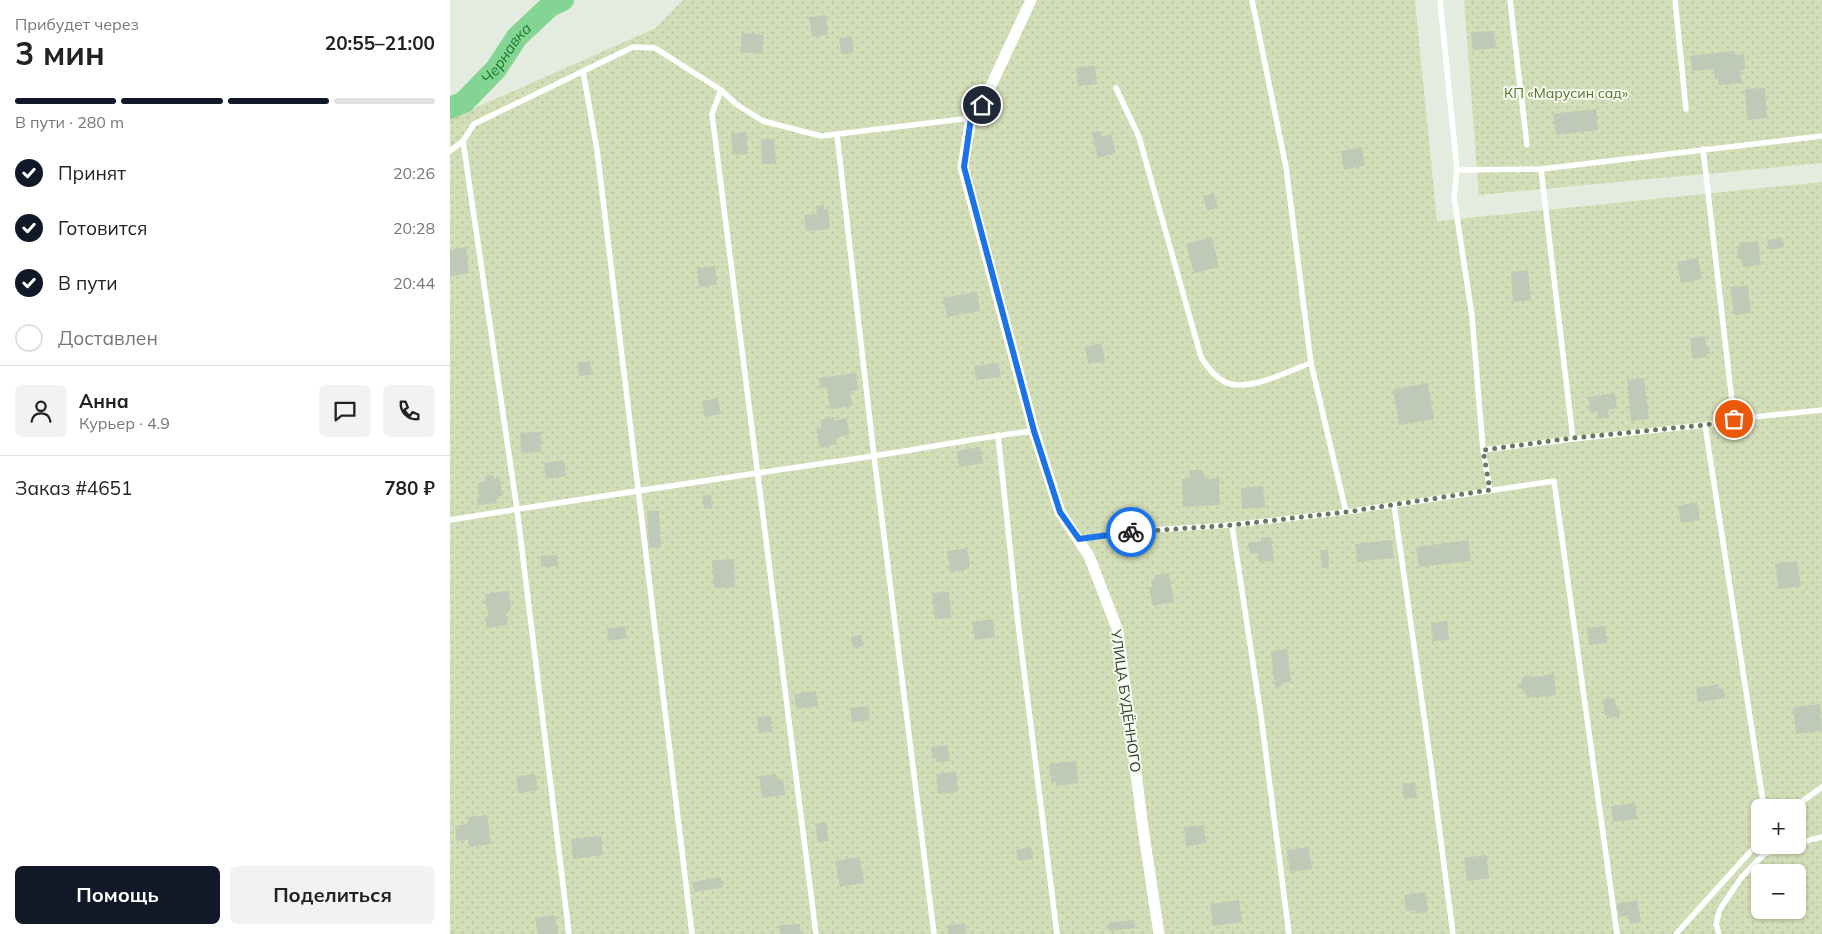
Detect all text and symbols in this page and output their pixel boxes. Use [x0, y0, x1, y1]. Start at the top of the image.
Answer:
text: Прибудет через [15, 14, 139, 34]
water label: Чернавка [477, 19, 535, 87]
text: 20:55–21:00 [325, 31, 435, 55]
text: 3 мин [15, 33, 105, 73]
pin [961, 84, 1003, 126]
park label: КП «Марусин сад» [1504, 84, 1628, 102]
icon: home [968, 91, 996, 119]
text: В пути · 280 m [15, 112, 124, 132]
icon: check [15, 159, 43, 187]
text: Принят [58, 161, 126, 185]
text: 20:26 [393, 163, 435, 183]
icon: check [15, 214, 43, 242]
text: Готовится [58, 216, 148, 240]
text: 20:28 [393, 218, 435, 238]
icon: check [15, 269, 43, 297]
text: В пути [58, 271, 117, 295]
text: 20:44 [393, 273, 435, 293]
text: Доставлен [58, 326, 158, 350]
button: person [15, 385, 67, 437]
button: chat [319, 385, 371, 437]
button: phone [383, 385, 435, 437]
text: Анна [79, 389, 129, 413]
pin [1713, 398, 1755, 440]
icon: bag [1720, 405, 1748, 433]
text: Курьер · 4.9 [79, 413, 170, 433]
text: Заказ #4651 [15, 476, 132, 500]
text: 780 ₽ [384, 476, 435, 500]
courier [1106, 507, 1156, 557]
icon: bike [1117, 518, 1145, 546]
street label: УЛИЦА БУДЁННОГО [1107, 628, 1145, 773]
map controls [1751, 799, 1806, 919]
button: + [1751, 799, 1806, 854]
button: − [1751, 864, 1806, 919]
button: Помощь [15, 866, 220, 924]
button: Поделиться [230, 866, 435, 924]

